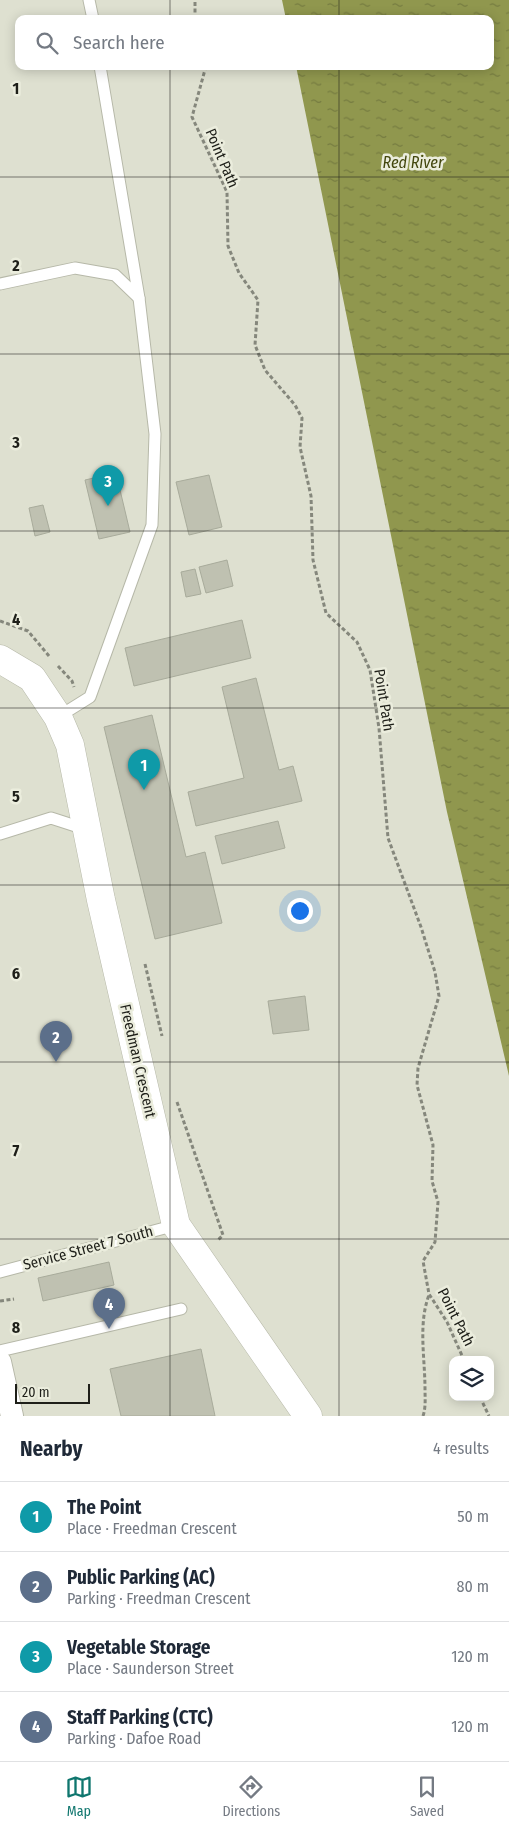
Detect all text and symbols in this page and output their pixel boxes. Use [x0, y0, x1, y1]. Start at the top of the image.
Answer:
search box [15, 15, 494, 70]
icon: search [33, 29, 61, 57]
text: Search here [73, 31, 165, 54]
text: 1 [13, 79, 19, 98]
street label: Point Path [201, 126, 243, 190]
water label: Red River [383, 153, 444, 172]
text: 2 [11, 256, 20, 275]
text: 3 [11, 433, 20, 452]
pin: 3 [92, 465, 124, 506]
text: 4 [12, 610, 20, 629]
street label: Point Path [370, 668, 398, 732]
pin: 1 [128, 749, 160, 790]
text: 5 [12, 787, 20, 806]
your location [287, 898, 313, 924]
text: 6 [12, 964, 20, 983]
street label: Freedman Crescent [116, 1002, 160, 1120]
pin: 2 [40, 1021, 72, 1062]
text: 7 [13, 1141, 20, 1160]
street label: Service Street 7 South [21, 1222, 155, 1274]
street label: Point Path [434, 1285, 478, 1349]
pin: 4 [93, 1288, 125, 1329]
text: 8 [12, 1318, 21, 1337]
map controls [449, 1356, 494, 1401]
button: layers [449, 1356, 494, 1401]
scale bar [15, 1381, 90, 1404]
text: 20 m [22, 1384, 50, 1401]
text: Nearby [20, 1436, 82, 1462]
text: 4 results [433, 1439, 489, 1458]
text: The Point [67, 1496, 141, 1519]
text: 1 [33, 1507, 39, 1526]
text: 50 m [457, 1507, 489, 1526]
text: Place · Freedman Crescent [67, 1519, 237, 1538]
text: Public Parking (AC) [67, 1566, 215, 1589]
text: 2 [32, 1577, 40, 1596]
text: 80 m [457, 1577, 489, 1596]
text: Parking · Freedman Crescent [67, 1589, 251, 1608]
text: Vegetable Storage [67, 1636, 210, 1659]
text: 3 [32, 1647, 40, 1666]
text: 120 m [451, 1647, 489, 1666]
text: Place · Saunderson Street [67, 1659, 234, 1678]
text: Staff Parking (CTC) [67, 1706, 213, 1729]
text: 4 [32, 1717, 40, 1736]
text: 120 m [451, 1717, 489, 1736]
text: Parking · Dafoe Road [67, 1729, 201, 1748]
tab: Map [65, 1773, 93, 1820]
tab: Directions [222, 1773, 280, 1820]
tab: Saved [410, 1773, 444, 1820]

